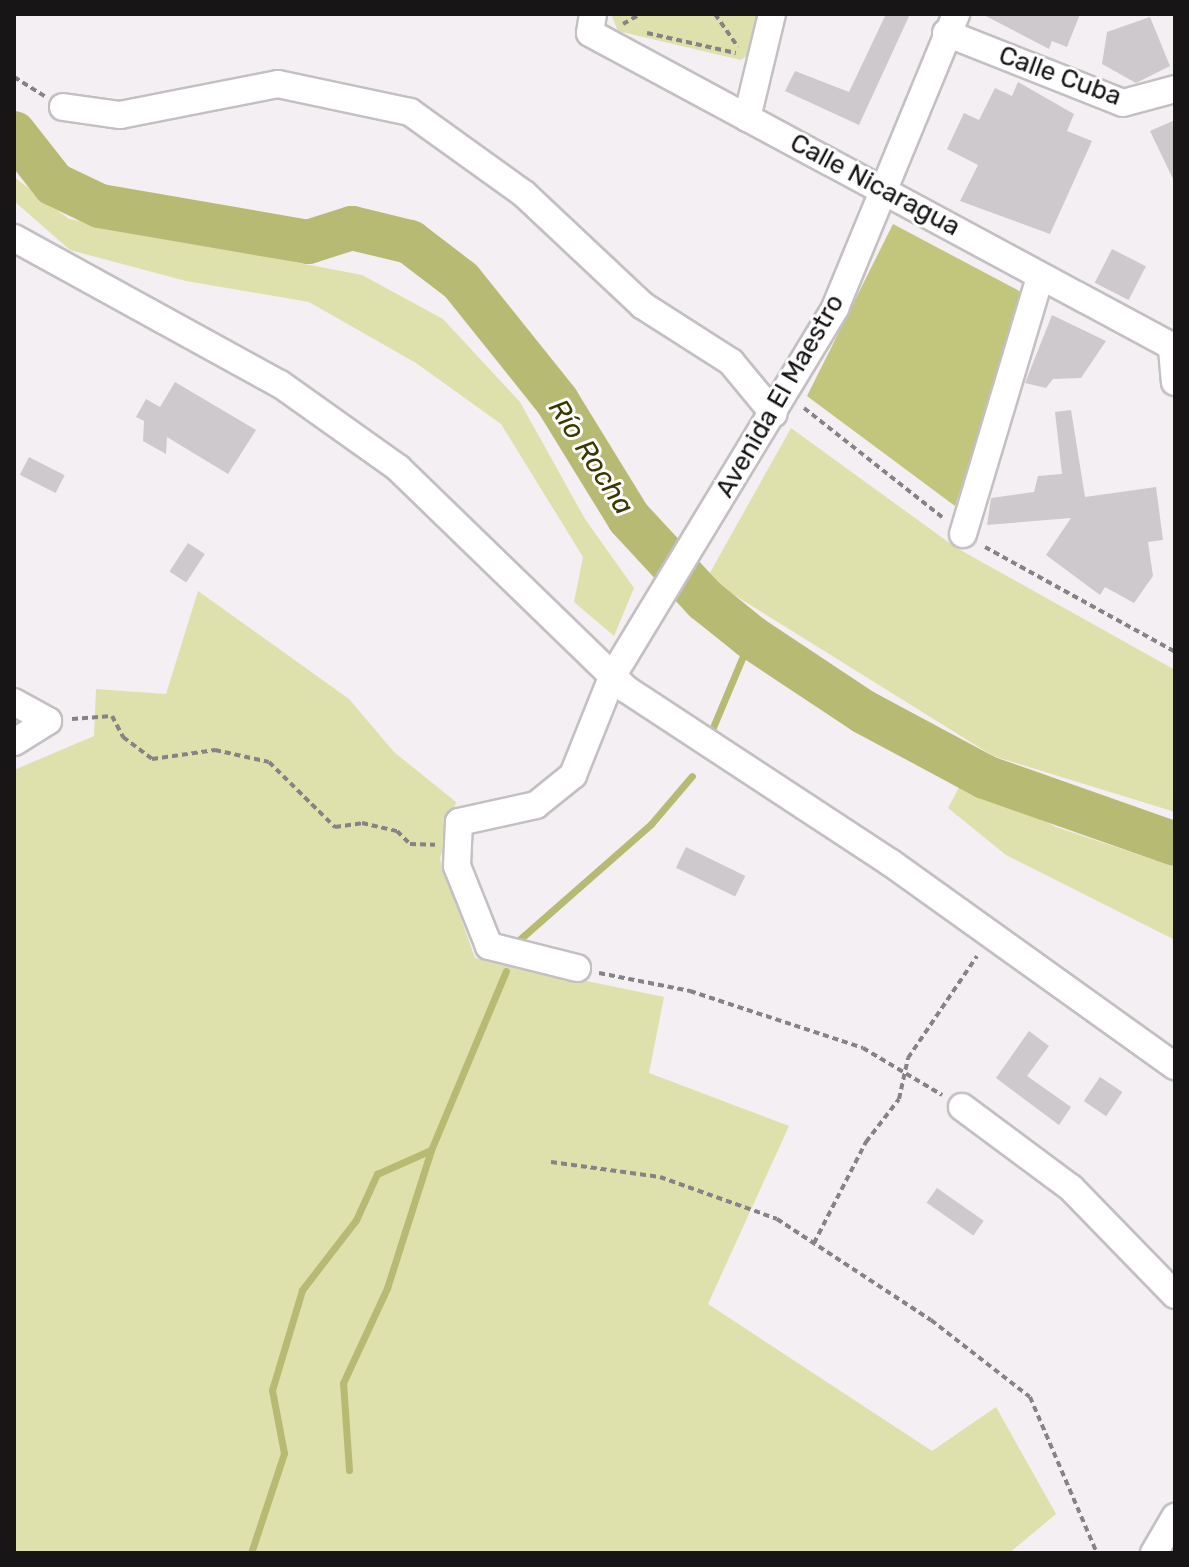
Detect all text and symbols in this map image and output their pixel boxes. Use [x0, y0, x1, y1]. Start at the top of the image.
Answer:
street label: Calle Cuba [995, 39, 1125, 113]
street label: Calle Nicaragua [785, 127, 965, 243]
street label: Avenida El Maestro [709, 289, 851, 503]
water label: Río Rocha [541, 393, 641, 521]

